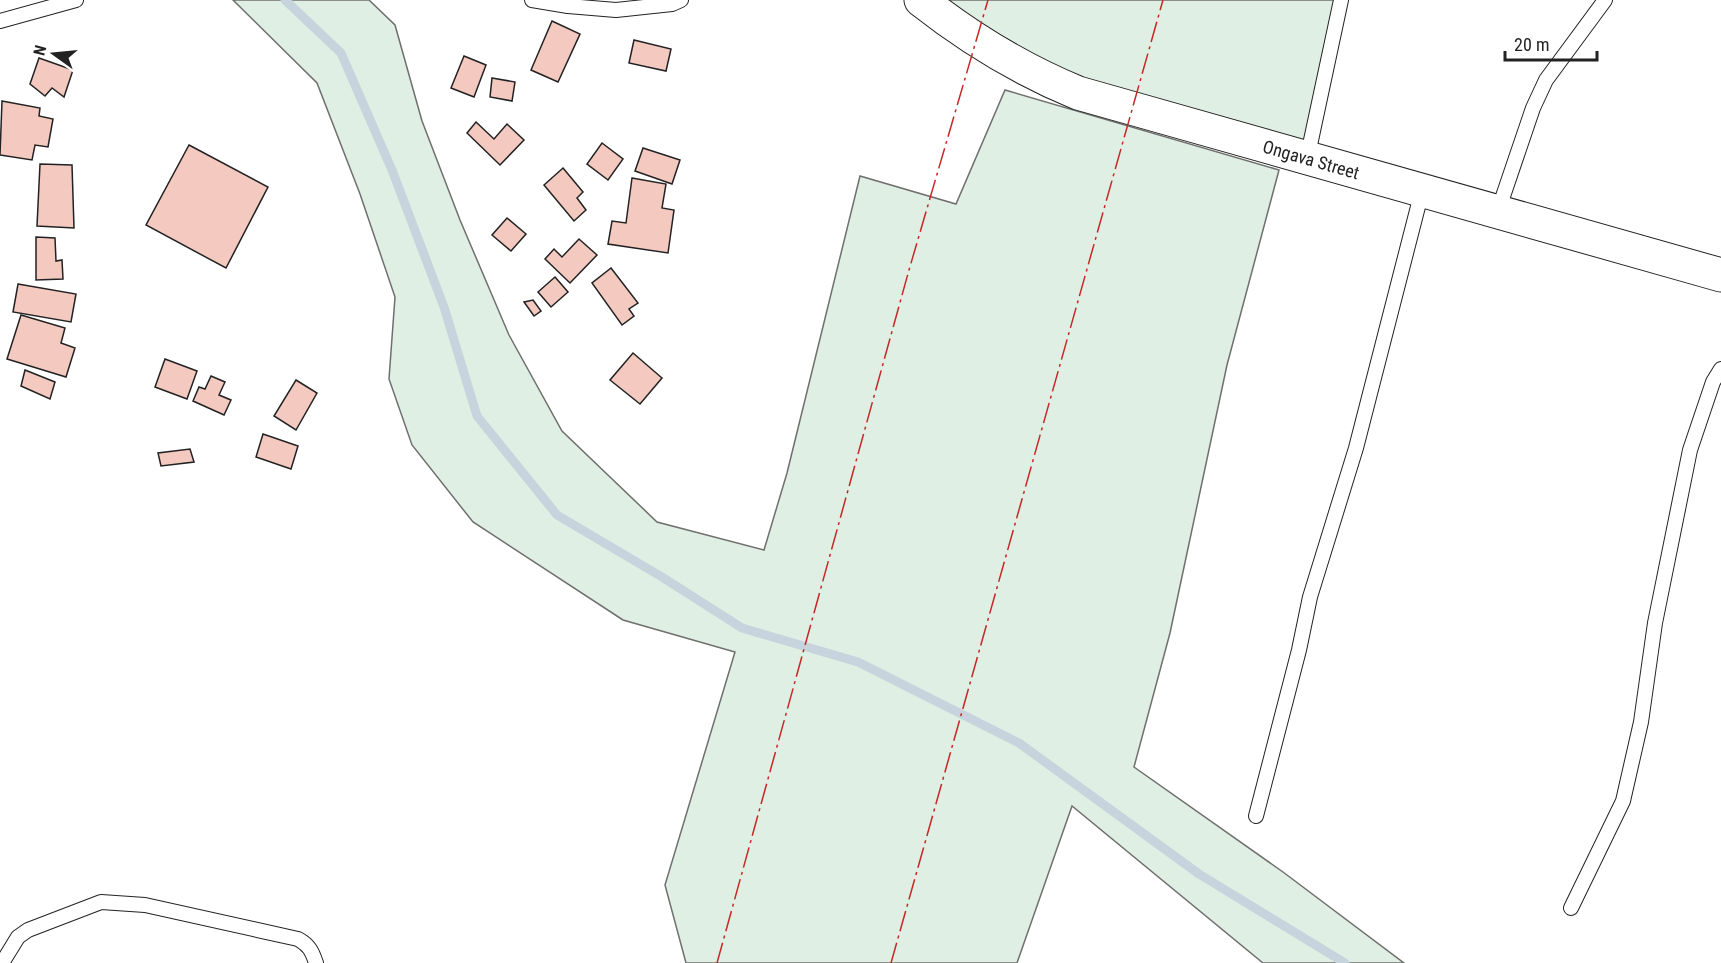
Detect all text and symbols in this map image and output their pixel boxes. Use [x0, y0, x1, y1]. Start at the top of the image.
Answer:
north arrow [24, 24, 84, 84]
scale bar [1505, 24, 1596, 62]
text: 20 m [1514, 34, 1549, 55]
text: N [30, 43, 50, 57]
street label: Ongava Street [1260, 136, 1362, 183]

